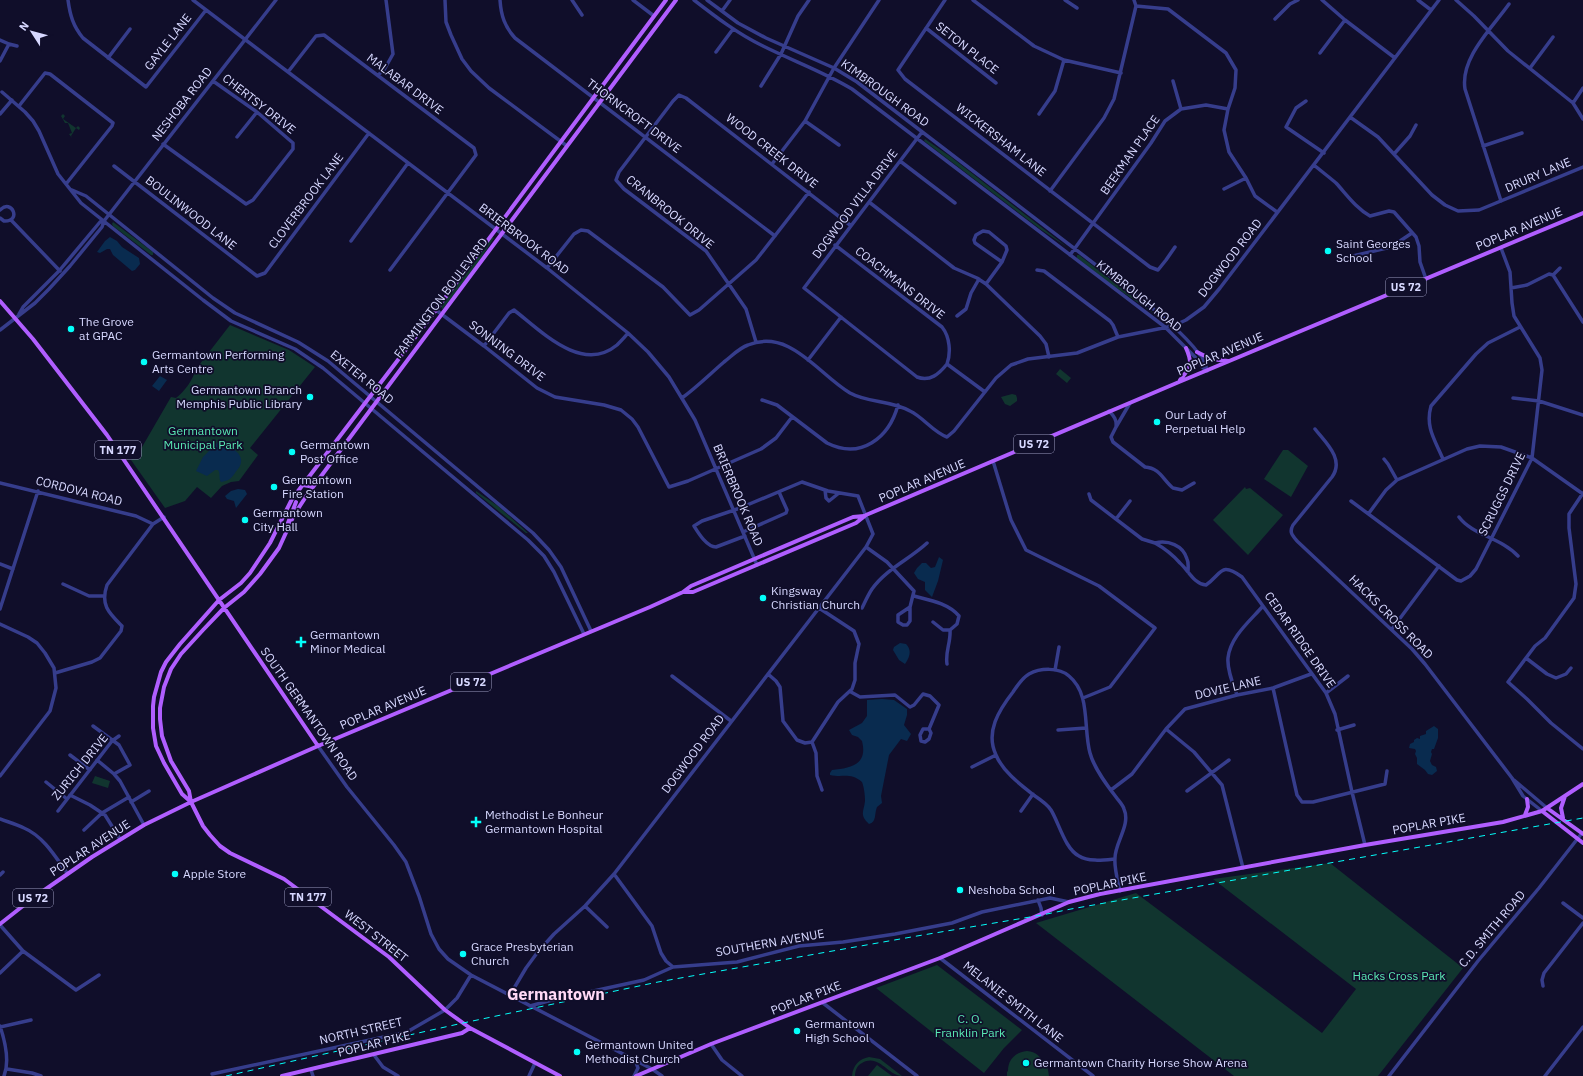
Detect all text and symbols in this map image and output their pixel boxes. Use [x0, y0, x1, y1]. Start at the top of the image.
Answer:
street label: GAYLE LANE [141, 10, 194, 73]
north arrow [12, 12, 52, 52]
street label: SETON PLACE [933, 18, 1002, 77]
text: N [16, 19, 32, 33]
street label: MALABAR DRIVE [364, 50, 447, 117]
street label: KIMBROUGH ROAD [838, 56, 932, 130]
street label: NESHOBA ROAD [148, 64, 215, 143]
street label: CHERTSY DRIVE [220, 70, 299, 137]
street label: THORNCROFT DRIVE [584, 75, 685, 156]
street label: WICKERSHAM LANE [953, 100, 1049, 179]
street label: WOOD CREEK DRIVE [723, 110, 821, 191]
street label: BEEKMAN PLACE [1097, 112, 1163, 197]
street label: DOGWOOD VILLA DRIVE [809, 146, 901, 261]
street label: CLOVERBROOK LANE [265, 150, 346, 251]
street label: DRURY LANE [1502, 154, 1573, 195]
street label: CRANBROOK DRIVE [623, 171, 717, 252]
street label: BOULINWOOD LANE [143, 172, 240, 253]
street label: BRIERBROOK ROAD [476, 200, 573, 278]
street label: POPLAR AVENUE [1473, 204, 1564, 254]
street label: DOGWOOD ROAD [1194, 216, 1265, 300]
street label: FARMINGTON BOULEVARD [391, 235, 491, 361]
place label: Saint Georges School [1336, 236, 1411, 265]
street label: COACHMANS DRIVE [852, 243, 948, 322]
marker: Saint Georges School [1323, 246, 1333, 256]
street label: KIMBROUGH ROAD [1094, 257, 1185, 335]
road number: US 72 [1386, 278, 1426, 296]
place label: The Grove at GPAC [79, 314, 134, 343]
street label: SONNING DRIVE [466, 317, 548, 384]
marker: The Grove at GPAC [66, 324, 76, 334]
street label: POPLAR AVENUE [1174, 329, 1265, 379]
street label: EXETER ROAD [328, 346, 397, 407]
place label: Germantown Performing Arts Centre [152, 347, 285, 376]
marker: Germantown Performing Arts Centre [139, 357, 149, 367]
place label: Germantown Branch Memphis Public Library [176, 382, 302, 411]
marker: Germantown Branch Memphis Public Library [305, 392, 315, 402]
place label: Our Lady of Perpetual Help [1165, 407, 1245, 436]
marker: Our Lady of Perpetual Help [1152, 417, 1162, 427]
park label: Germantown Municipal Park [163, 423, 243, 452]
road number: US 72 [1014, 435, 1054, 453]
place label: Germantown Post Office [300, 437, 370, 466]
road number: TN 177 [95, 441, 141, 459]
street label: BRIERBROOK ROAD [710, 441, 767, 548]
marker: Germantown Post Office [287, 447, 297, 457]
street label: SCRUGGS DRIVE [1475, 449, 1528, 538]
street label: POPLAR AVENUE [876, 456, 967, 506]
street label: CORDOVA ROAD [34, 472, 124, 509]
place label: Germantown Fire Station [282, 472, 352, 501]
marker: Germantown Fire Station [269, 482, 279, 492]
place label: Germantown City Hall [253, 505, 323, 534]
marker: Germantown City Hall [240, 515, 250, 525]
street label: HACKS CROSS ROAD [1346, 572, 1436, 662]
place label: Kingsway Christian Church [771, 583, 860, 612]
street label: CEDAR RIDGE DRIVE [1262, 589, 1339, 691]
marker: Kingsway Christian Church [758, 593, 768, 603]
place label: Germantown Minor Medical [310, 627, 386, 656]
marker: Germantown Minor Medical [295, 636, 307, 648]
street label: SOUTH GERMANTOWN ROAD [258, 644, 361, 783]
road number: US 72 [451, 673, 491, 691]
street label: DOVIE LANE [1193, 673, 1263, 702]
street label: POPLAR AVENUE [337, 683, 428, 733]
street label: DOGWOOD ROAD [658, 711, 727, 796]
street label: ZURICH DRIVE [48, 730, 111, 803]
place label: Methodist Le Bonheur Germantown Hospital [485, 807, 604, 836]
street label: POPLAR PIKE [1391, 810, 1467, 837]
street label: POPLAR AVENUE [47, 816, 133, 879]
marker: Methodist Le Bonheur Germantown Hospital [470, 816, 482, 828]
place label: Apple Store [183, 866, 246, 881]
street label: POPLAR PIKE [1072, 868, 1148, 899]
marker: Apple Store [170, 869, 180, 879]
place label: Neshoba School [968, 882, 1055, 897]
marker: Neshoba School [955, 885, 965, 895]
street label: C.D. SMITH ROAD [1455, 887, 1528, 970]
road number: TN 177 [285, 888, 331, 906]
road number: US 72 [13, 889, 53, 907]
street label: WEST STREET [342, 906, 411, 965]
street label: SOUTHERN AVENUE [714, 926, 825, 959]
place label: Grace Presbyterian Church [471, 939, 574, 968]
marker: Grace Presbyterian Church [458, 949, 468, 959]
street label: MELANIE SMITH LANE [960, 958, 1066, 1045]
park label: Hacks Cross Park [1352, 968, 1446, 983]
street label: POPLAR PIKE [769, 977, 843, 1018]
district label: Germantown [507, 984, 605, 1004]
park label: C. O. Franklin Park [935, 1011, 1006, 1040]
street label: NORTH STREET [318, 1014, 404, 1047]
place label: Germantown High School [805, 1016, 875, 1045]
marker: Germantown High School [792, 1026, 802, 1036]
street label: POPLAR PIKE [336, 1027, 412, 1060]
place label: Germantown United Methodist Church [585, 1037, 693, 1066]
marker: Germantown United Methodist Church [572, 1047, 582, 1057]
place label: Germantown Charity Horse Show Arena [1034, 1055, 1248, 1070]
marker: Germantown Charity Horse Show Arena [1021, 1058, 1031, 1068]

